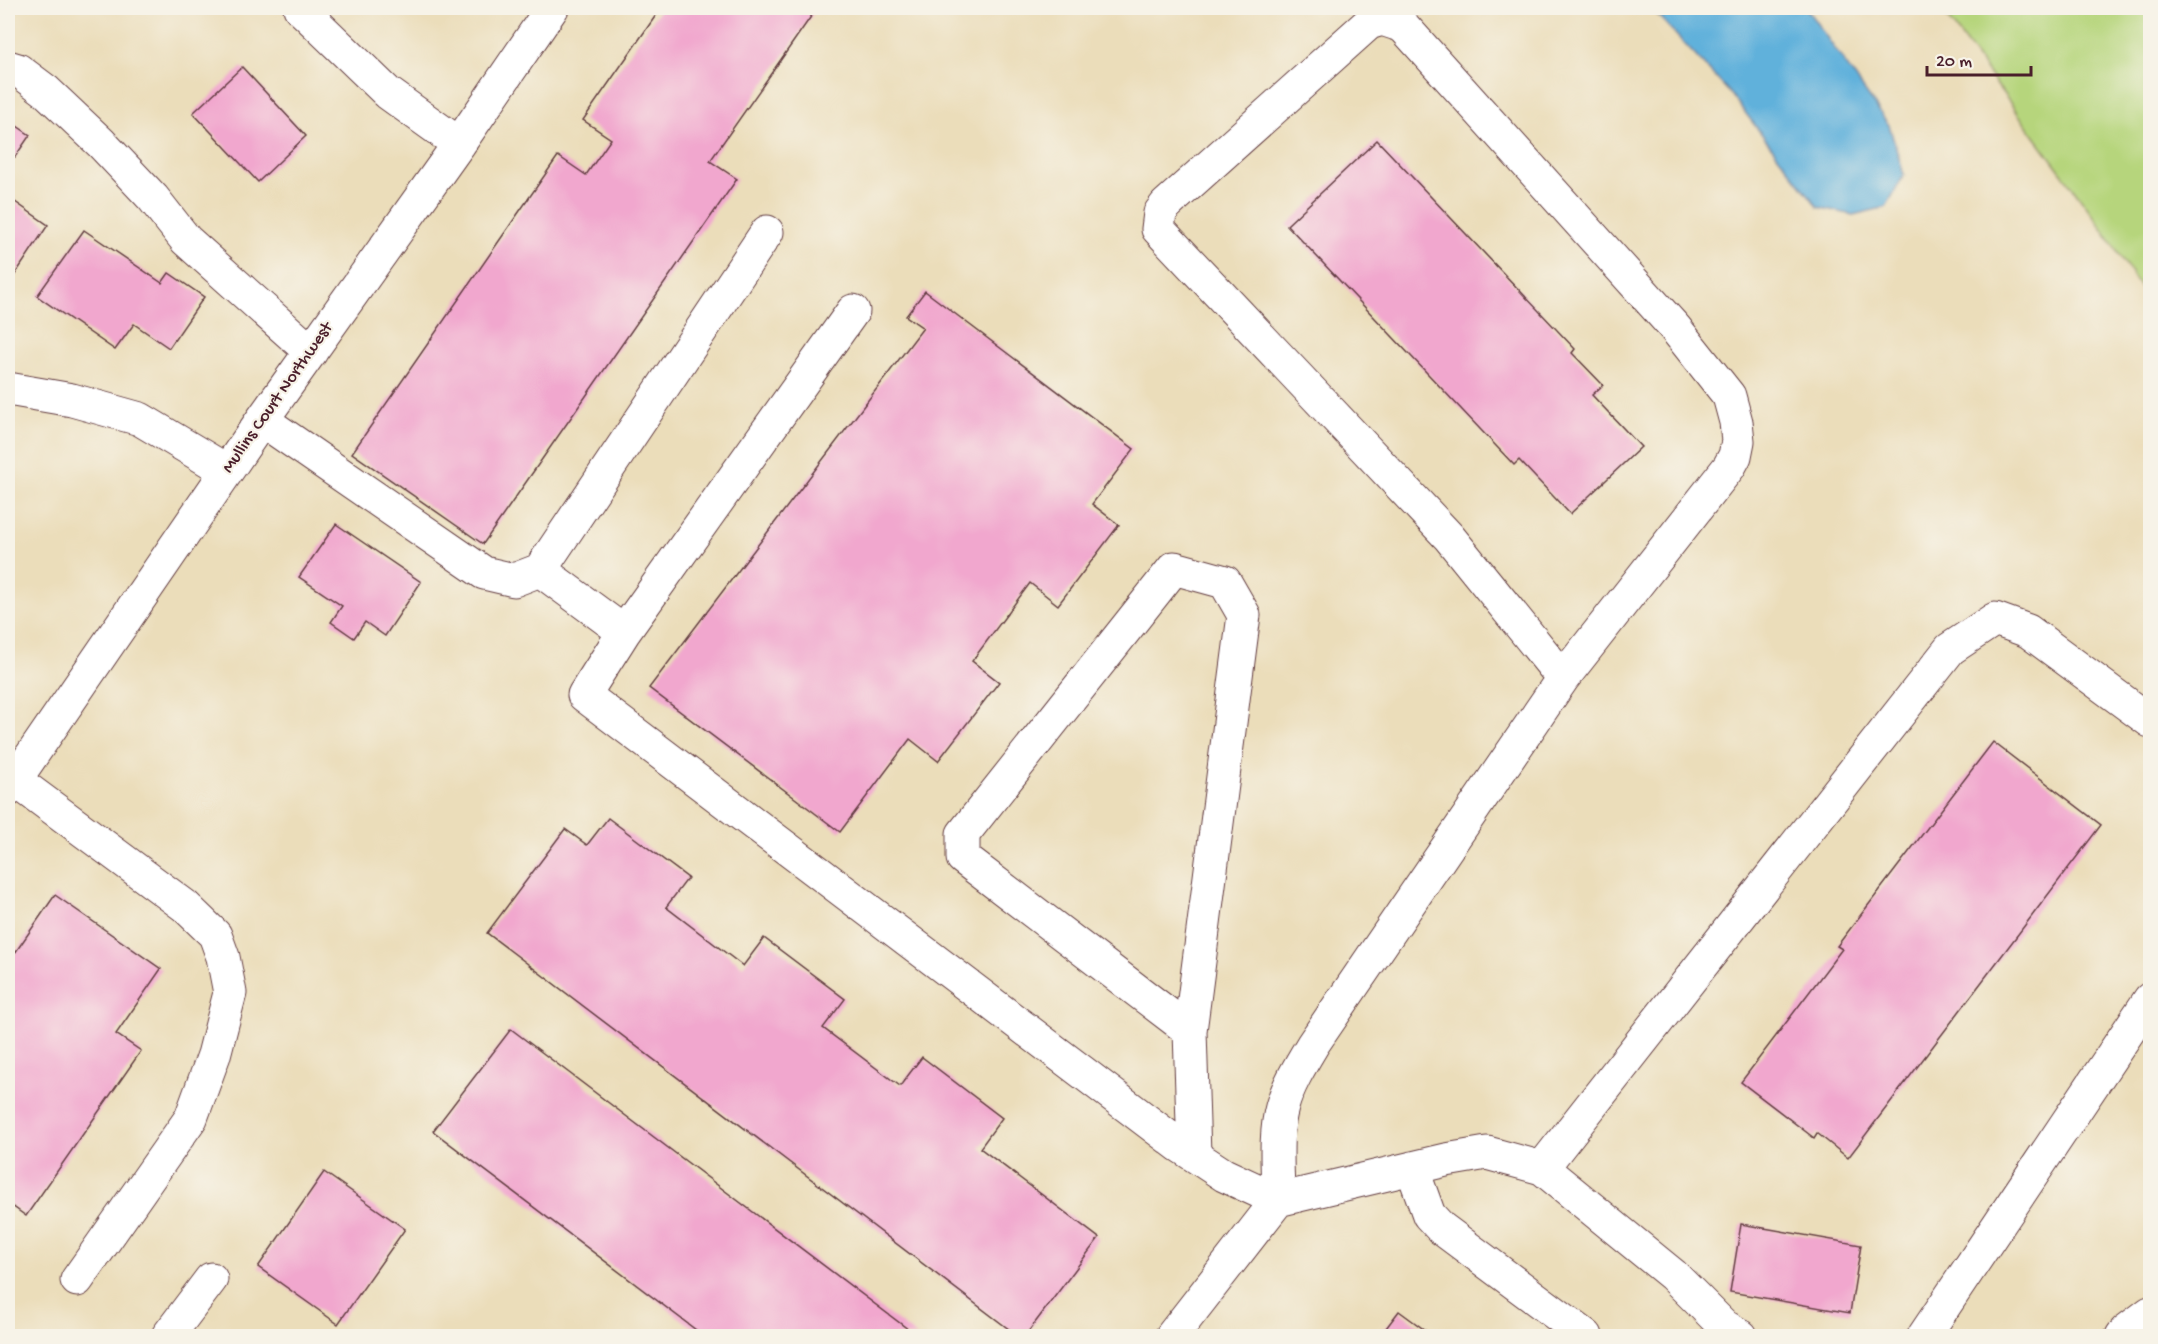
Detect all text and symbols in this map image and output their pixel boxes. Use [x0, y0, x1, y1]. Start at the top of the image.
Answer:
scale bar [1927, 39, 2030, 77]
text: 20 m [1936, 52, 1972, 73]
street label: Mullins Court Northwest [218, 317, 339, 478]

